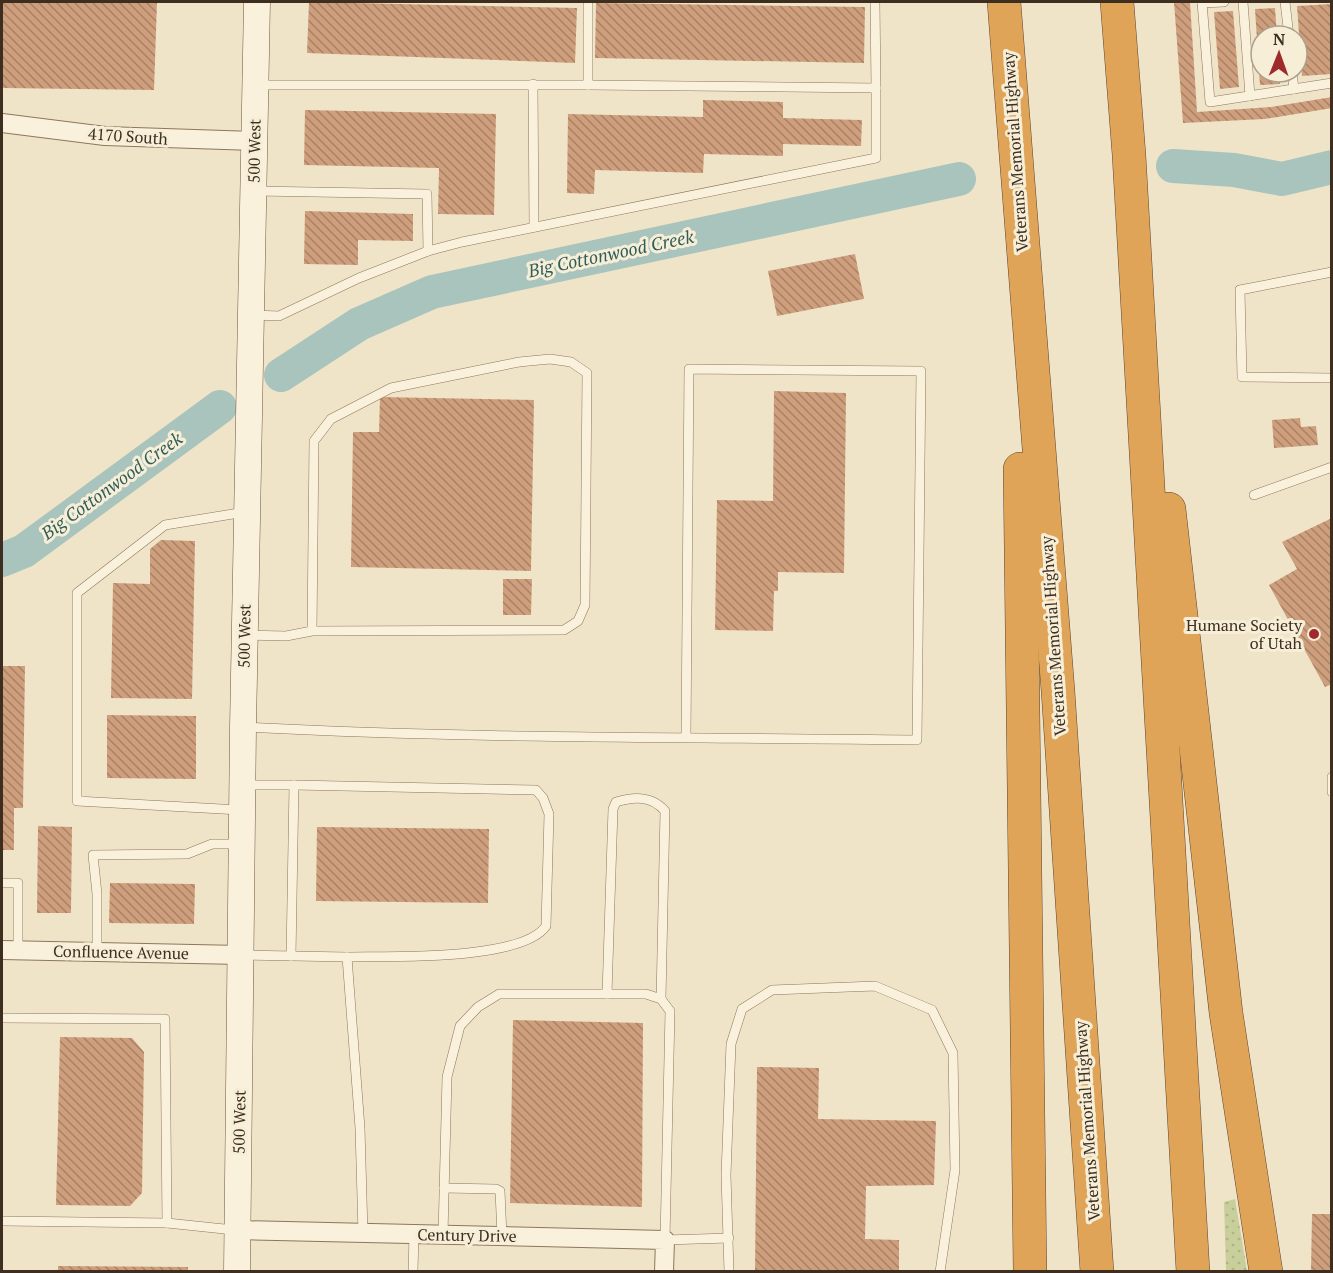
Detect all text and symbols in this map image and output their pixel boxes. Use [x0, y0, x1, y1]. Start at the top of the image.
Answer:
north arrow [1249, 24, 1309, 84]
text: N [1273, 28, 1286, 50]
street label: Veterans Memorial Highway [997, 50, 1033, 253]
street label: 500 West [242, 119, 266, 183]
street label: 4170 South [87, 122, 169, 150]
water label: Big Cottonwood Creek [525, 224, 696, 282]
water label: Big Cottonwood Creek [35, 426, 187, 545]
street label: Veterans Memorial Highway [1035, 534, 1071, 737]
street label: 500 West [232, 604, 256, 668]
place label: Humane Society of Utah [1186, 614, 1303, 654]
marker: Humane Society of Utah [1307, 627, 1321, 641]
street label: Confluence Avenue [53, 940, 189, 964]
street label: Veterans Memorial Highway [1069, 1019, 1105, 1222]
street label: 500 West [227, 1090, 251, 1154]
street label: Century Drive [417, 1223, 517, 1247]

